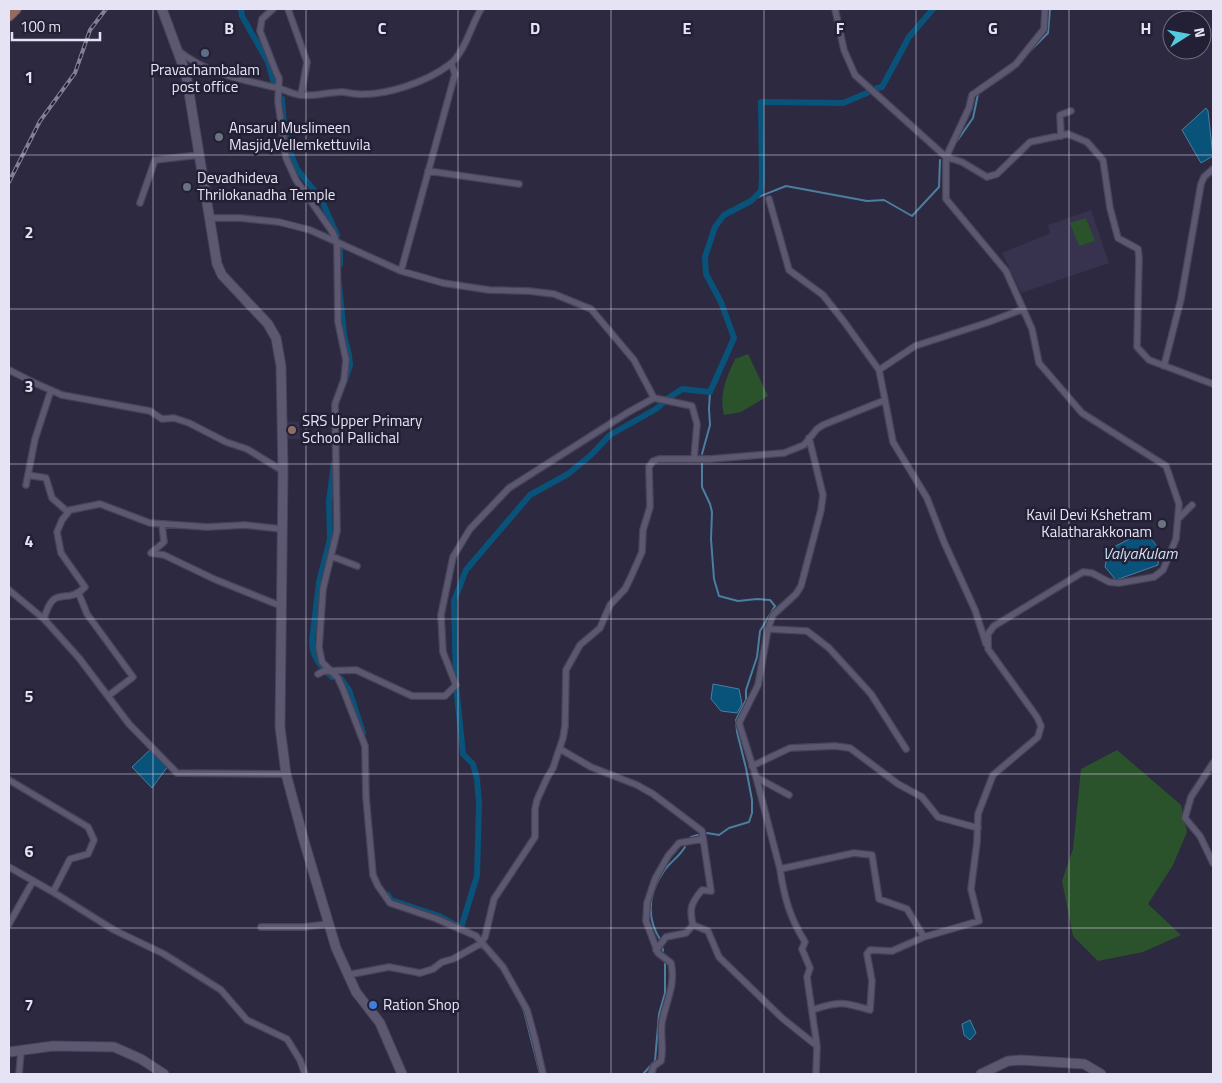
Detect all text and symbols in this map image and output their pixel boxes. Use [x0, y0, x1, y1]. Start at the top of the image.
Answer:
scale bar [12, 10, 100, 42]
north arrow [1162, 10, 1212, 60]
text: 100 m [20, 15, 61, 38]
text: B [224, 16, 234, 40]
text: C [378, 16, 387, 40]
text: D [530, 16, 540, 40]
text: E [683, 16, 692, 40]
text: F [836, 16, 845, 40]
text: G [988, 16, 998, 40]
text: H [1141, 16, 1151, 40]
text: N [1189, 26, 1211, 39]
marker: Pravachambalam post office [199, 47, 211, 59]
place label: Pravachambalam post office [150, 58, 260, 98]
text: 1 [25, 65, 33, 89]
place label: Ansarul Muslimeen Masjid,Vellemkettuvila [229, 116, 371, 156]
marker: Ansarul Muslimeen Masjid,Vellemkettuvila [213, 131, 225, 143]
place label: Devadhideva Thrilokanadha Temple [197, 166, 335, 206]
marker: Devadhideva Thrilokanadha Temple [181, 181, 193, 193]
text: 2 [25, 220, 33, 244]
text: 3 [25, 374, 33, 398]
place label: SRS Upper Primary School Pallichal [302, 409, 422, 449]
marker: SRS Upper Primary School Pallichal [286, 424, 298, 436]
place label: Kavil Devi Kshetram Kalatharakkonam [1026, 503, 1152, 543]
marker: Kavil Devi Kshetram Kalatharakkonam [1156, 518, 1168, 530]
text: 4 [25, 529, 34, 553]
water label: ValyaKulam [1103, 541, 1178, 565]
text: 5 [25, 684, 34, 708]
text: 6 [25, 839, 34, 863]
text: 7 [25, 993, 33, 1017]
place label: Ration Shop [383, 993, 460, 1016]
marker: Ration Shop [367, 999, 379, 1011]

